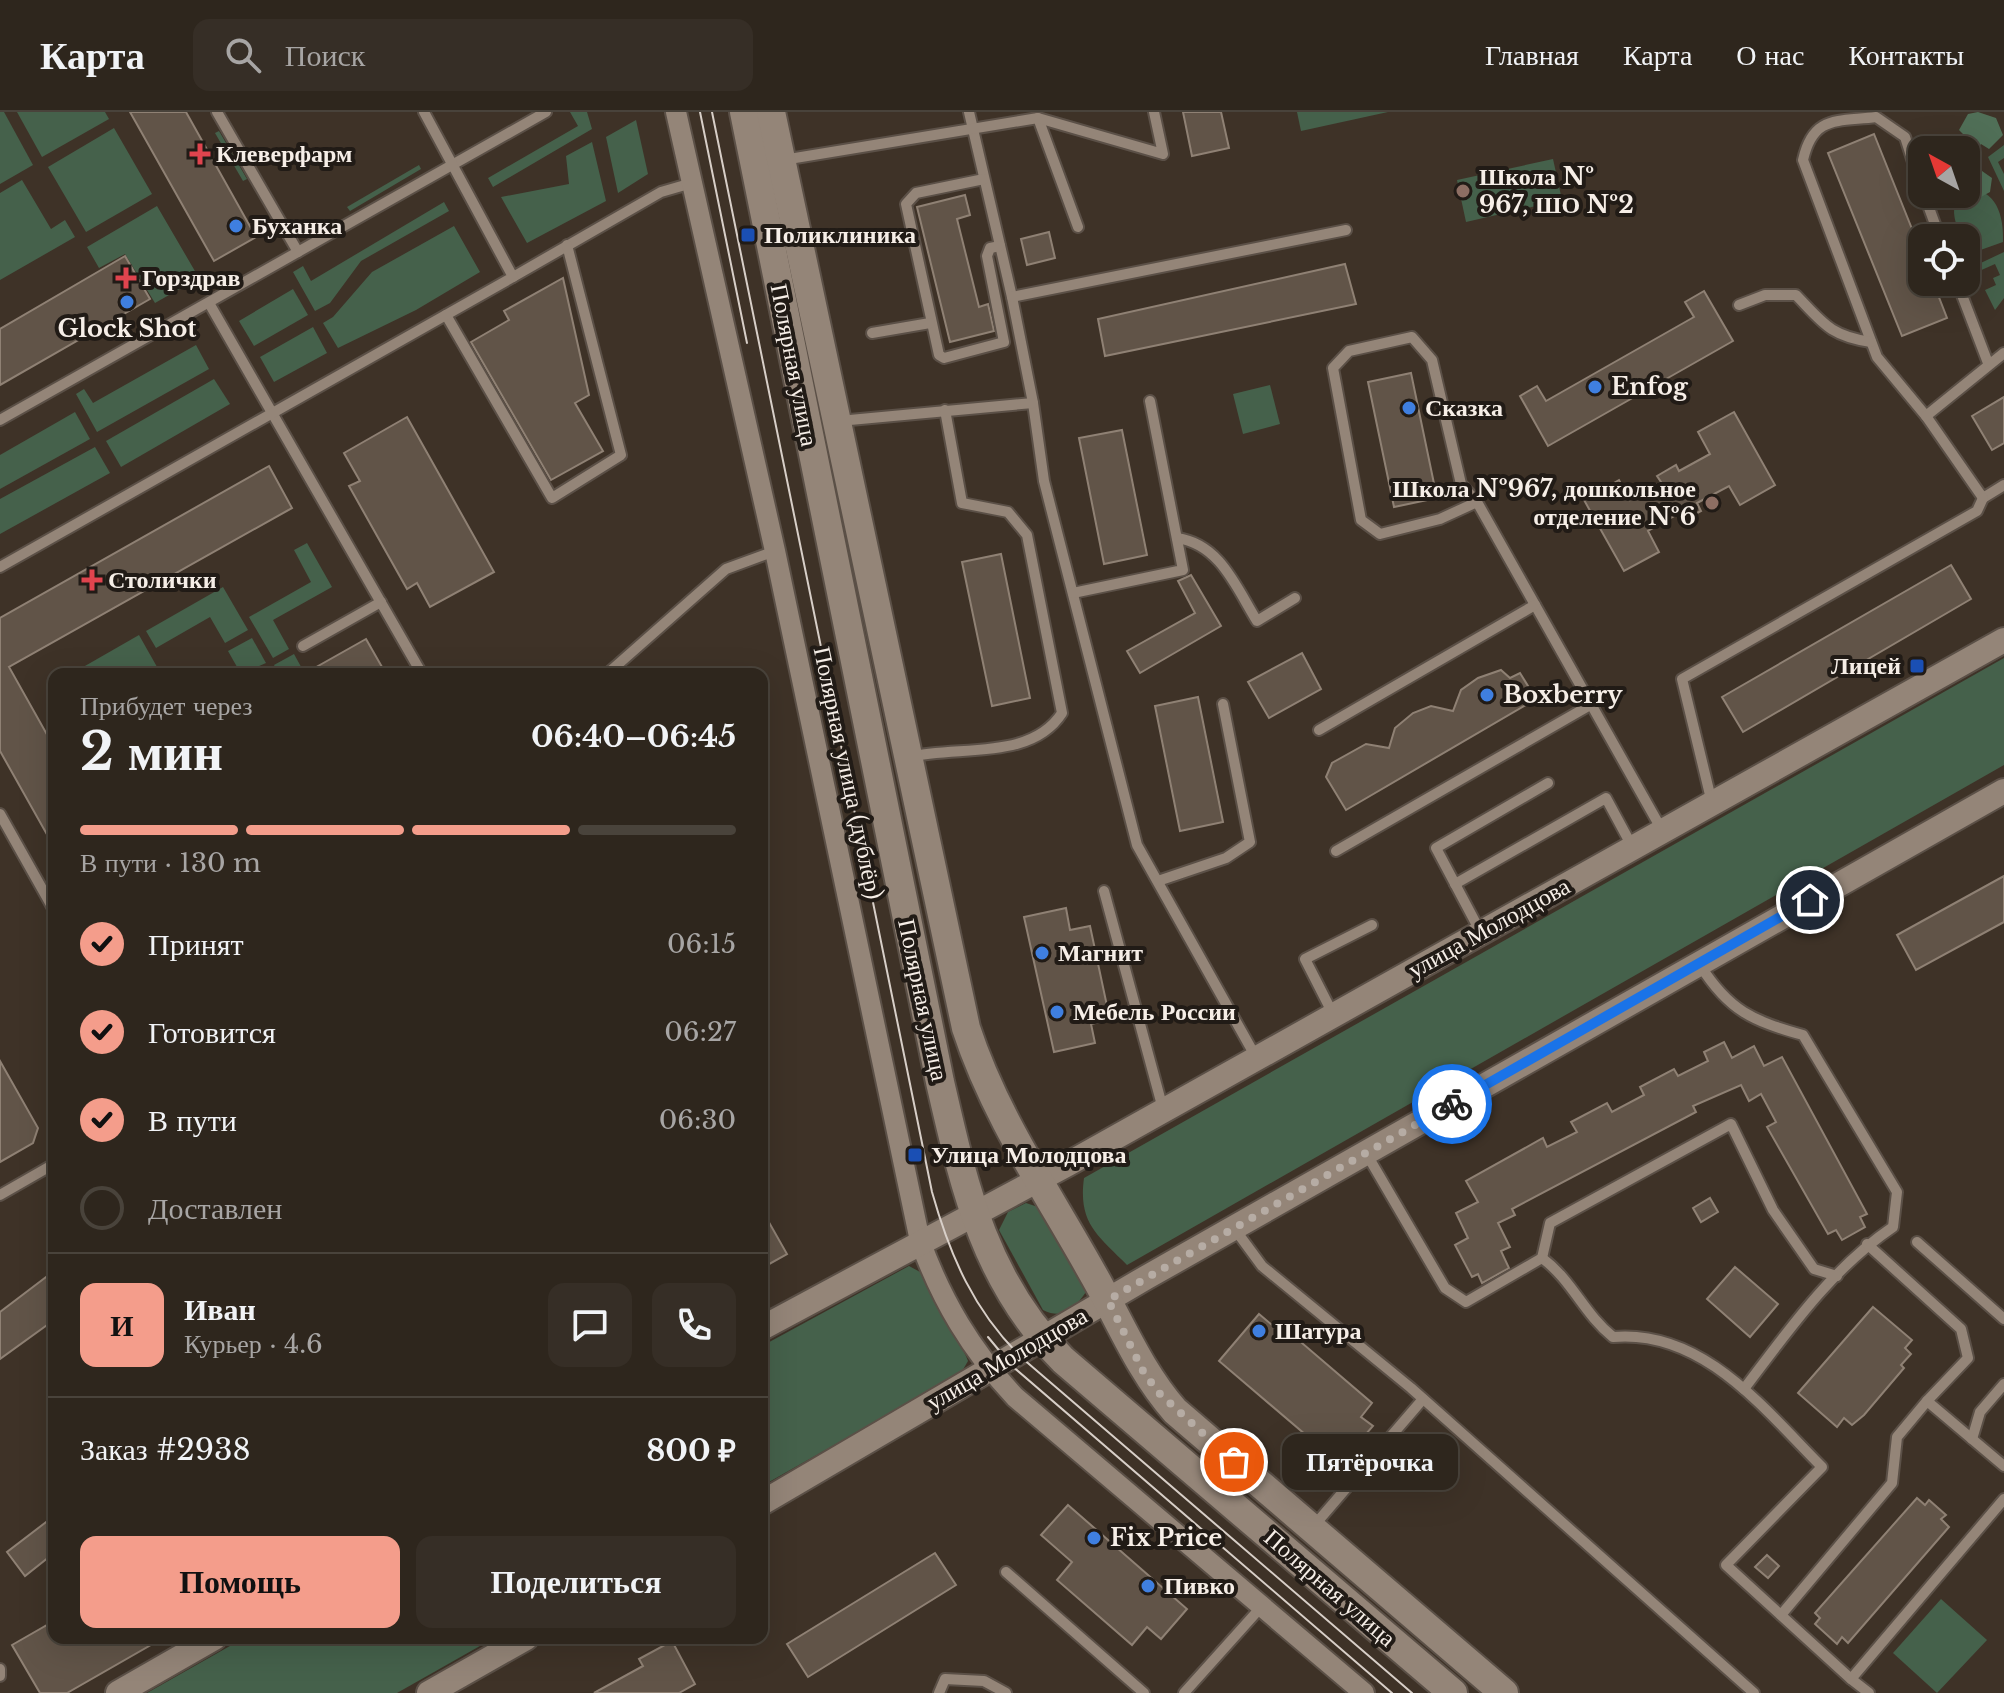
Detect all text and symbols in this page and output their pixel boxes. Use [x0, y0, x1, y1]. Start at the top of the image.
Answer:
search box [193, 19, 753, 91]
text: Карта [40, 32, 145, 79]
icon: search [221, 33, 265, 77]
text: Поиск [285, 37, 365, 74]
text: Главная [1485, 38, 1579, 73]
text: Карта [1623, 38, 1692, 73]
text: О нас [1736, 38, 1804, 73]
text: Контакты [1848, 38, 1964, 73]
north arrow [1908, 136, 1980, 208]
map controls [1908, 136, 1980, 296]
place label: Клеверфарм [216, 139, 352, 168]
marker: Клеверфарм [191, 145, 209, 163]
place label: Школа № 967, ШО №2 [1479, 162, 1634, 219]
marker: Школа № 967, ШО №2 [1454, 182, 1472, 200]
place label: Буханка [252, 211, 342, 240]
marker: Буханка [227, 217, 245, 235]
place label: Поликлиника [764, 220, 916, 249]
button: locate [1908, 224, 1980, 296]
marker: Поликлиника [739, 226, 757, 244]
place label: Горздрав [142, 263, 241, 292]
marker: Горздрав [117, 269, 135, 287]
street label: Полярная улица [765, 281, 825, 449]
marker: Glock Shot [118, 293, 136, 311]
place label: Glock Shot [58, 314, 197, 343]
place label: Enfog [1611, 372, 1689, 401]
marker: Enfog [1586, 378, 1604, 396]
place label: Сказка [1425, 393, 1503, 422]
marker: Сказка [1400, 399, 1418, 417]
place label: Школа №967, дошкольное отделение №6 [1393, 474, 1696, 531]
marker: Школа №967, дошкольное отделение №6 [1703, 494, 1721, 512]
place label: Столички [108, 565, 217, 594]
marker: Столички [83, 571, 101, 589]
street label: Полярная улица (дублёр) [808, 644, 889, 902]
place label: Лицей [1831, 651, 1901, 680]
marker: Лицей [1908, 657, 1926, 675]
place label: Boxberry [1503, 680, 1623, 709]
marker: Boxberry [1478, 686, 1496, 704]
text: Прибудет через [80, 690, 253, 722]
text: 06:40–06:45 [531, 718, 736, 755]
text: 2 мин [80, 720, 223, 784]
text: В пути · 130 m [80, 847, 261, 879]
pin [1776, 866, 1844, 934]
street label: улица Молодцова [1403, 871, 1575, 984]
icon: home [1788, 878, 1832, 922]
street label: Полярная улица [892, 916, 955, 1084]
icon: check [80, 922, 124, 966]
text: Принят [148, 926, 244, 963]
text: 06:15 [667, 928, 736, 960]
place label: Магнит [1058, 938, 1143, 967]
marker: Магнит [1033, 944, 1051, 962]
place label: Мебель России [1073, 997, 1236, 1026]
marker: Мебель России [1048, 1003, 1066, 1021]
icon: check [80, 1010, 124, 1054]
text: Готовится [148, 1014, 276, 1051]
text: 06:27 [664, 1016, 736, 1048]
courier [1412, 1064, 1492, 1144]
icon: bike [1430, 1082, 1474, 1126]
icon: check [80, 1098, 124, 1142]
text: В пути [148, 1102, 237, 1139]
text: 06:30 [659, 1104, 736, 1136]
place label: Улица Молодцова [931, 1140, 1127, 1169]
marker: Улица Молодцова [906, 1146, 924, 1164]
text: Доставлен [148, 1190, 282, 1227]
button: chat [548, 1283, 632, 1367]
button: phone [652, 1283, 736, 1367]
text: Иван [184, 1291, 256, 1328]
street label: улица Молодцова [921, 1301, 1092, 1416]
text: И [110, 1307, 134, 1344]
place label: Шатура [1275, 1316, 1362, 1345]
marker: Шатура [1250, 1322, 1268, 1340]
text: Курьер · 4.6 [184, 1328, 323, 1360]
pin [1200, 1428, 1268, 1496]
text: Заказ #2938 [80, 1431, 251, 1468]
text: 800 ₽ [646, 1432, 736, 1469]
callout: Пятёрочка [1282, 1434, 1458, 1490]
icon: bag [1212, 1440, 1256, 1484]
text: Пятёрочка [1306, 1446, 1434, 1478]
place label: Fix Price [1110, 1523, 1222, 1552]
street label: Полярная улица [1259, 1523, 1402, 1653]
marker: Fix Price [1085, 1529, 1103, 1547]
button: Помощь [80, 1536, 400, 1628]
button: Поделиться [416, 1536, 736, 1628]
place label: Пивко [1164, 1571, 1235, 1600]
marker: Пивко [1139, 1577, 1157, 1595]

